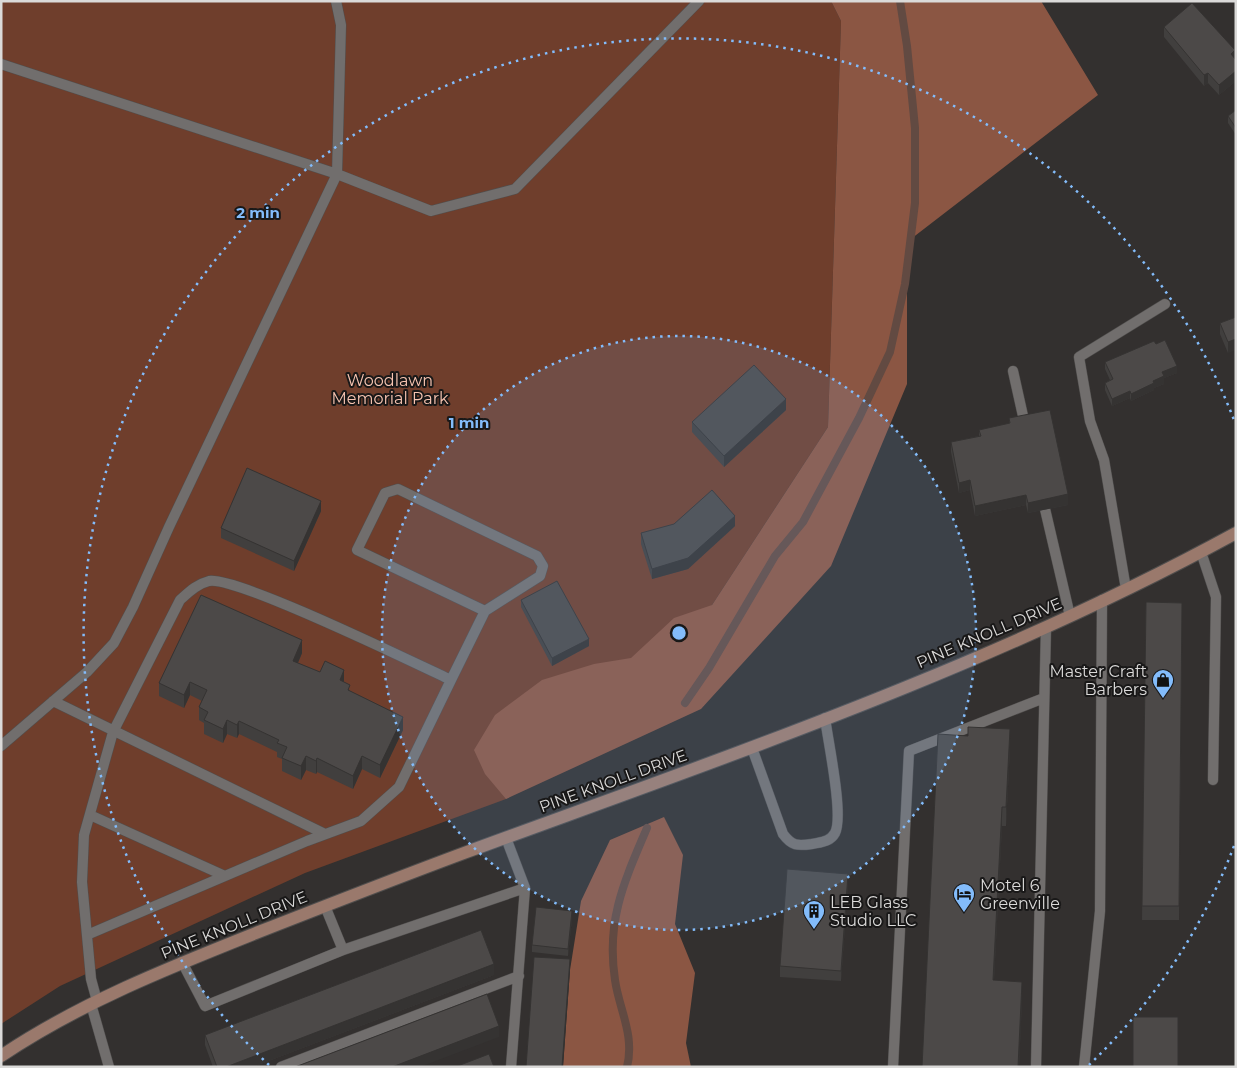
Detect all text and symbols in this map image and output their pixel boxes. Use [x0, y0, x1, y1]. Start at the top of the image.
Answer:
text: 2 min [236, 203, 280, 222]
park label: Woodlawn Memorial Park [331, 371, 449, 408]
text: 1 min [449, 413, 489, 432]
street label: PINE KNOLL DRIVE [914, 594, 1064, 672]
centre of rings [670, 624, 688, 642]
place label: Master Craft Barbers [1050, 662, 1147, 699]
shop icon: Master Craft Barbers [1151, 668, 1175, 699]
street label: PINE KNOLL DRIVE [536, 745, 690, 817]
place label: Motel 6 Greenville [980, 876, 1060, 913]
hotel icon: Motel 6 Greenville [952, 882, 976, 913]
street label: PINE KNOLL DRIVE [158, 887, 310, 963]
place label: LEB Glass Studio LLC [830, 893, 916, 930]
building icon: LEB Glass Studio LLC [802, 899, 826, 930]

